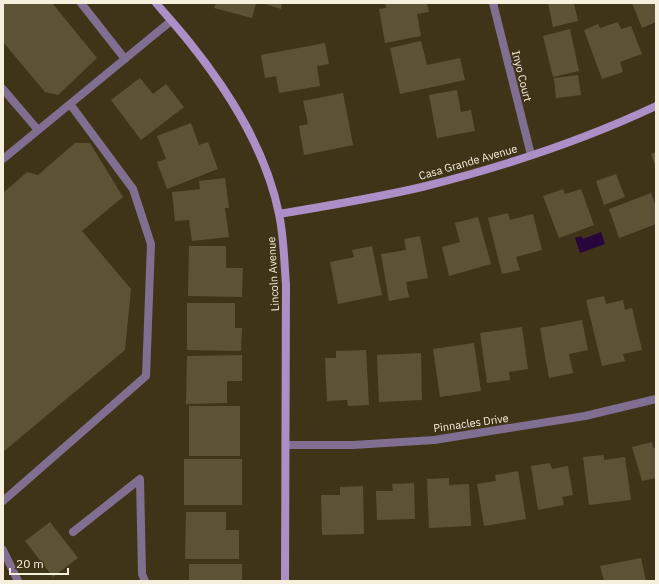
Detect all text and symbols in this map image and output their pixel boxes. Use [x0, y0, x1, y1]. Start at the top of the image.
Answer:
street label: Inyo Court [509, 49, 535, 103]
street label: Casa Grande Avenue [417, 141, 519, 183]
street label: Lincoln Avenue [264, 236, 282, 312]
street label: Pinnacles Drive [432, 411, 510, 435]
scale bar [10, 550, 68, 576]
text: 20 m [16, 556, 44, 571]

